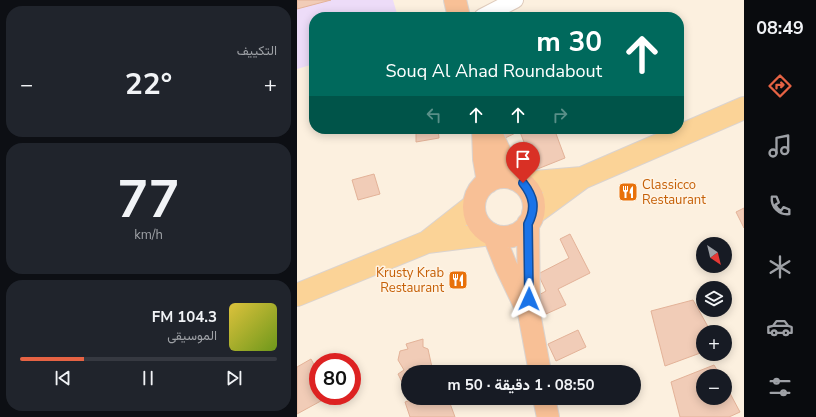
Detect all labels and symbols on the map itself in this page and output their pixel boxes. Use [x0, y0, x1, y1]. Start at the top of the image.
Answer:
pin [506, 142, 540, 183]
place label: Classicco Restaurant [642, 176, 706, 209]
restaurant icon: Classicco Restaurant [617, 181, 639, 203]
north arrow [696, 237, 732, 273]
place label: Krusty Krab Restaurant [376, 264, 444, 297]
restaurant icon: Krusty Krab Restaurant [447, 269, 469, 291]
position arrow [508, 278, 550, 320]
speed limit sign: 80 [309, 353, 361, 405]

